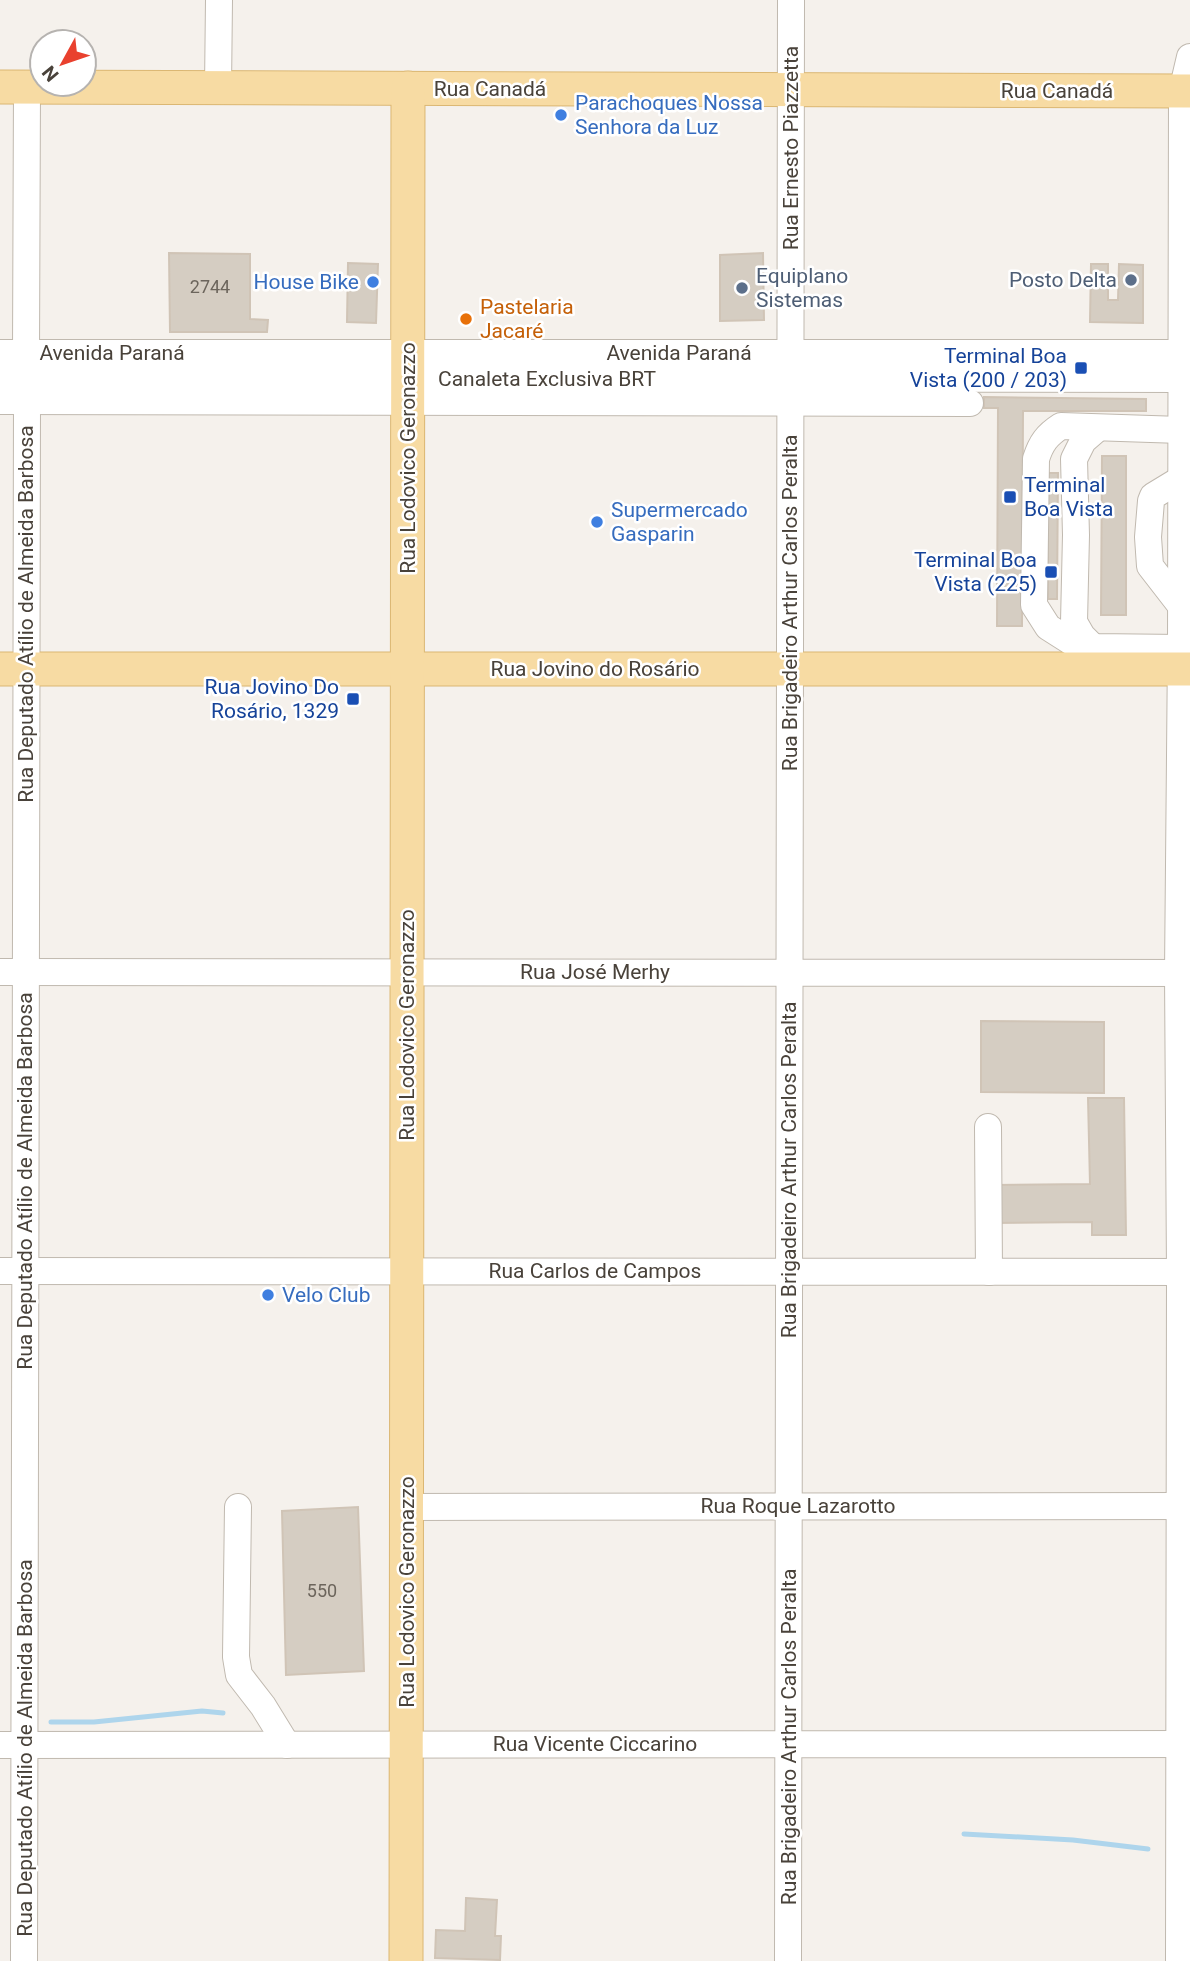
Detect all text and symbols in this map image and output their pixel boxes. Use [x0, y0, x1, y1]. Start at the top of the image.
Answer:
north arrow [28, 28, 98, 98]
street label: Rua Ernesto Piazzetta [779, 46, 803, 250]
text: N [37, 61, 63, 86]
street label: Rua Canadá [434, 77, 546, 101]
street label: Rua Canadá [1001, 79, 1113, 103]
place label: Parachoques Nossa Senhora da Luz [575, 91, 763, 139]
marker: Parachoques Nossa Senhora da Luz [553, 107, 569, 123]
place label: Equiplano Sistemas [756, 264, 848, 312]
place label: Posto Delta [1009, 268, 1117, 292]
place label: House Bike [254, 270, 359, 294]
marker: Posto Delta [1123, 272, 1139, 288]
marker: House Bike [365, 274, 381, 290]
house number: 2744 [190, 276, 230, 297]
marker: Equiplano Sistemas [734, 280, 750, 296]
place label: Pastelaria Jacaré [480, 295, 574, 343]
marker: Pastelaria Jacaré [458, 311, 474, 327]
street label: Avenida Paraná [39, 341, 185, 365]
street label: Avenida Paraná [606, 341, 752, 365]
street label: Rua Lodovico Geronazzo [396, 342, 420, 574]
place label: Terminal Boa Vista (200 / 203) [910, 344, 1067, 392]
marker: Terminal Boa Vista (200 / 203) [1073, 360, 1089, 376]
street label: Canaleta Exclusiva BRT [438, 367, 656, 391]
street label: Rua Deputado Atílio de Almeida Barbosa [14, 425, 38, 803]
street label: Rua Brigadeiro Arthur Carlos Peralta [778, 435, 802, 771]
place label: Terminal Boa Vista [1024, 473, 1113, 521]
marker: Terminal Boa Vista [1002, 489, 1018, 505]
place label: Supermercado Gasparin [611, 498, 748, 546]
marker: Supermercado Gasparin [589, 514, 605, 530]
place label: Terminal Boa Vista (225) [914, 548, 1037, 596]
marker: Terminal Boa Vista (225) [1043, 564, 1059, 580]
street label: Rua Jovino do Rosário [490, 657, 700, 681]
place label: Rua Jovino Do Rosário, 1329 [205, 675, 339, 723]
marker: Rua Jovino Do Rosário, 1329 [345, 691, 361, 707]
street label: Rua Lodovico Geronazzo [395, 909, 419, 1141]
street label: Rua José Merhy [520, 960, 670, 984]
street label: Rua Deputado Atílio de Almeida Barbosa [13, 992, 37, 1370]
street label: Rua Brigadeiro Arthur Carlos Peralta [777, 1002, 801, 1338]
street label: Rua Carlos de Campos [489, 1259, 701, 1283]
place label: Velo Club [282, 1283, 371, 1307]
marker: Velo Club [260, 1287, 276, 1303]
street label: Rua Lodovico Geronazzo [395, 1476, 419, 1708]
street label: Rua Roque Lazarotto [701, 1494, 895, 1518]
street label: Rua Deputado Atílio de Almeida Barbosa [13, 1559, 37, 1937]
street label: Rua Brigadeiro Arthur Carlos Peralta [777, 1569, 801, 1905]
house number: 550 [307, 1580, 337, 1601]
street label: Rua Vicente Ciccarino [493, 1732, 697, 1756]

